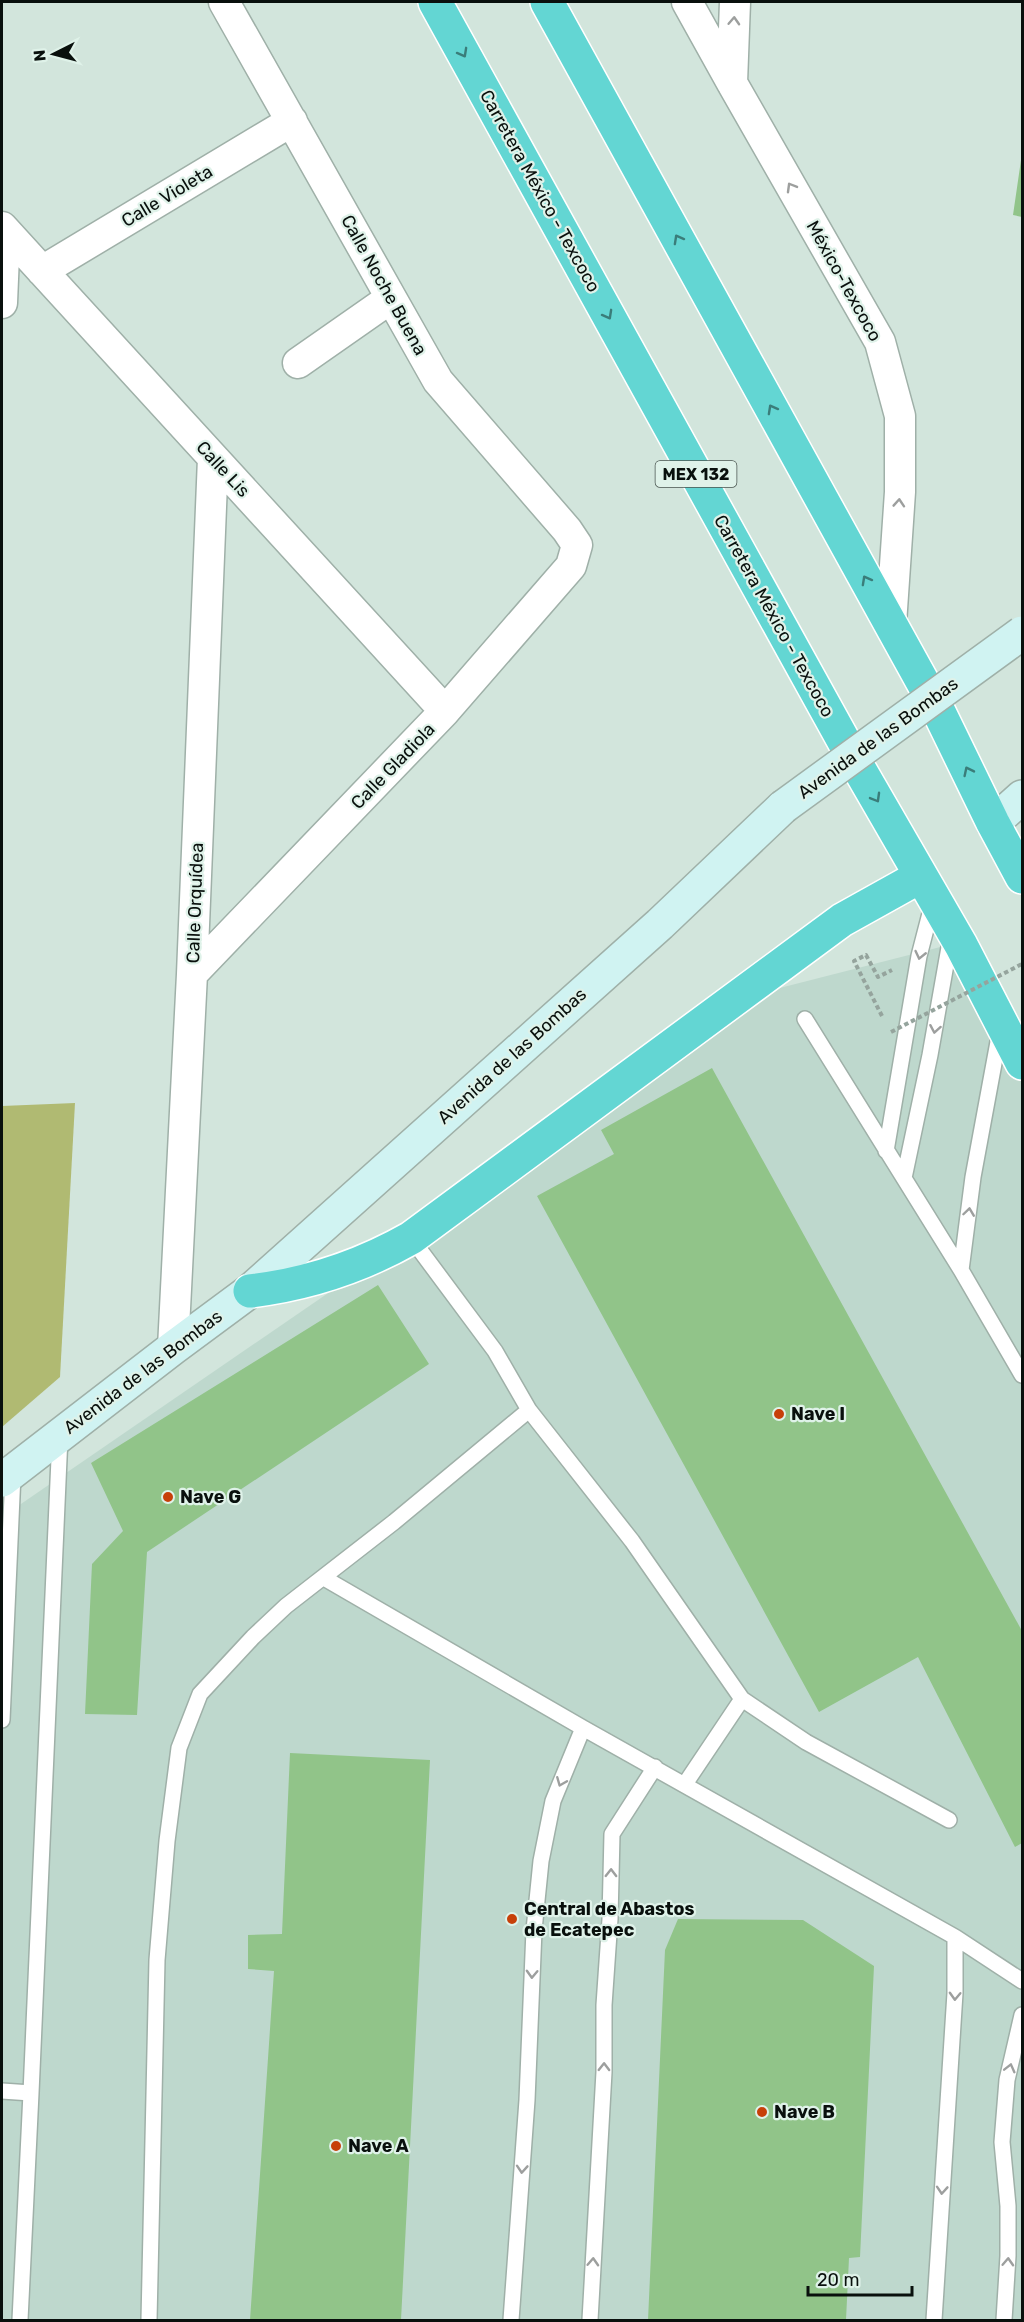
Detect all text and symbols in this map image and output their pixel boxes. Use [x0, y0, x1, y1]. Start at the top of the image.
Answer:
one-way arrow [728, 17, 741, 26]
north arrow [24, 24, 84, 84]
one-way arrow [456, 47, 468, 57]
text: N [30, 49, 50, 62]
street label: Carretera México - Texcoco [475, 86, 605, 296]
street label: Calle Violeta [117, 160, 217, 232]
one-way arrow [787, 183, 798, 193]
street label: Calle Noche Buena [336, 211, 432, 359]
street label: México-Texcoco [802, 217, 886, 345]
one-way arrow [674, 234, 685, 245]
one-way arrow [601, 309, 613, 320]
one-way arrow [768, 405, 779, 415]
street label: Calle Lis [191, 436, 255, 502]
road number: MEX 132 [656, 461, 736, 487]
one-way arrow [892, 498, 905, 507]
street label: Carretera México - Texcoco [709, 511, 839, 721]
one-way arrow [862, 576, 874, 586]
street label: Avenida de las Bombas [794, 672, 962, 804]
street label: Calle Gladiola [346, 718, 440, 814]
one-way arrow [963, 766, 975, 777]
one-way arrow [869, 792, 880, 802]
street label: Calle Orquídea [182, 842, 208, 964]
one-way arrow [914, 950, 927, 960]
street label: Avenida de las Bombas [433, 983, 591, 1129]
one-way arrow [929, 1024, 941, 1034]
one-way arrow [962, 1208, 974, 1217]
street label: Avenida de las Bombas [59, 1305, 227, 1439]
place label: Nave I [791, 1403, 845, 1425]
marker: Nave I [772, 1407, 786, 1421]
place label: Nave G [180, 1486, 241, 1508]
marker: Nave G [161, 1490, 175, 1504]
one-way arrow [556, 1776, 568, 1787]
one-way arrow [605, 1868, 618, 1877]
place label: Central de Abastos de Ecatepec [524, 1898, 694, 1941]
marker: Central de Abastos de Ecatepec [505, 1912, 519, 1926]
one-way arrow [525, 1969, 538, 1978]
one-way arrow [948, 1991, 961, 2000]
one-way arrow [598, 2063, 610, 2072]
one-way arrow [1002, 2063, 1015, 2073]
place label: Nave B [774, 2101, 835, 2123]
marker: Nave B [755, 2105, 769, 2119]
place label: Nave A [348, 2135, 409, 2157]
marker: Nave A [329, 2139, 343, 2153]
one-way arrow [516, 2164, 529, 2173]
one-way arrow [936, 2186, 949, 2195]
one-way arrow [586, 2258, 599, 2267]
one-way arrow [1001, 2258, 1014, 2267]
scale bar [808, 2259, 912, 2297]
text: 20 m [817, 2269, 859, 2291]

